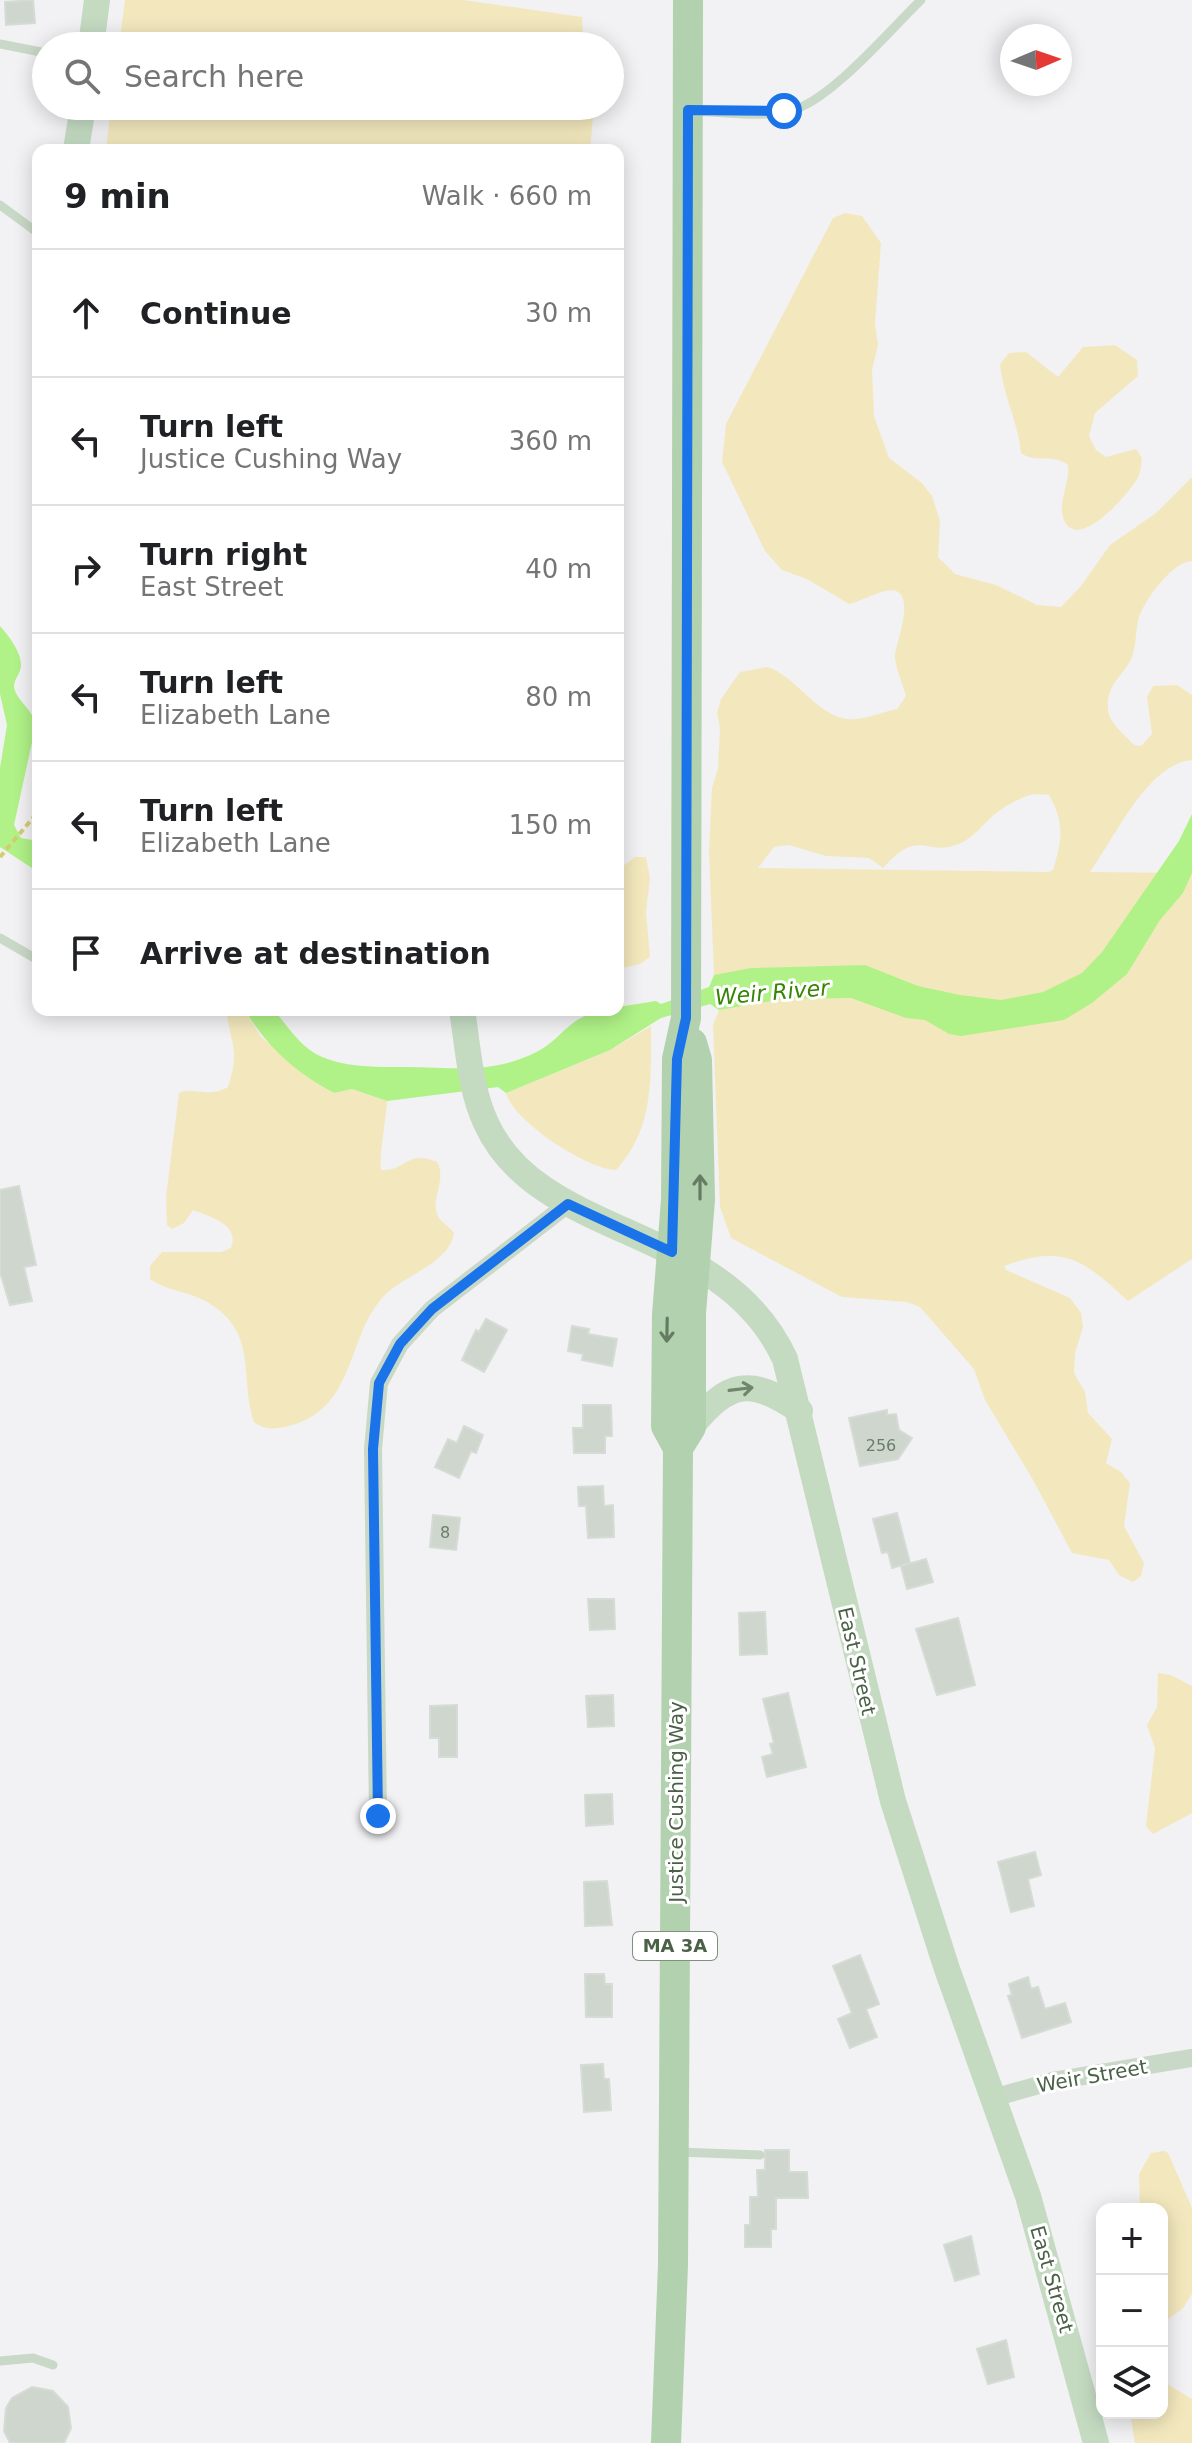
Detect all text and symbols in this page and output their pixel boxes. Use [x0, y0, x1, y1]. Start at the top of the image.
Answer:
north arrow [1000, 24, 1072, 96]
search box [32, 32, 624, 120]
icon: search [60, 54, 104, 98]
text: Search here [124, 59, 304, 94]
route start [766, 93, 802, 129]
text: 9 min [64, 176, 171, 216]
text: Walk · 660 m [422, 181, 592, 211]
icon: ahead [64, 291, 108, 335]
text: Continue [140, 296, 292, 331]
text: 30 m [525, 298, 592, 328]
text: Turn left [140, 409, 283, 444]
icon: left [64, 419, 108, 463]
text: 360 m [509, 426, 592, 456]
text: Justice Cushing Way [140, 444, 402, 474]
text: Turn right [140, 537, 307, 572]
icon: right [64, 547, 108, 591]
text: 40 m [525, 554, 592, 584]
text: East Street [140, 572, 283, 602]
text: Turn left [140, 665, 283, 700]
icon: left [64, 675, 108, 719]
text: 80 m [525, 682, 592, 712]
text: Elizabeth Lane [140, 700, 331, 730]
text: Turn left [140, 793, 283, 828]
icon: left [64, 803, 108, 847]
text: 150 m [509, 810, 592, 840]
text: Elizabeth Lane [140, 828, 331, 858]
icon: arrive [64, 931, 108, 975]
text: Arrive at destination [140, 936, 491, 971]
water label: Weir River [714, 975, 832, 1010]
one-way arrow [692, 1174, 708, 1201]
one-way arrow [659, 1316, 675, 1343]
one-way arrow [728, 1381, 753, 1396]
house number: 256 [866, 1436, 896, 1455]
house number: 8 [440, 1523, 450, 1542]
street label: East Street [833, 1605, 881, 1718]
street label: Justice Cushing Way [664, 1701, 688, 1905]
route end [360, 1798, 396, 1834]
road number: MA 3A [633, 1932, 717, 1960]
street label: Weir Street [1035, 2054, 1149, 2098]
map controls [1096, 2203, 1168, 2419]
button: + [1096, 2203, 1168, 2275]
street label: East Street [1025, 2223, 1079, 2335]
button: − [1096, 2275, 1168, 2347]
button: layers [1096, 2347, 1168, 2419]

